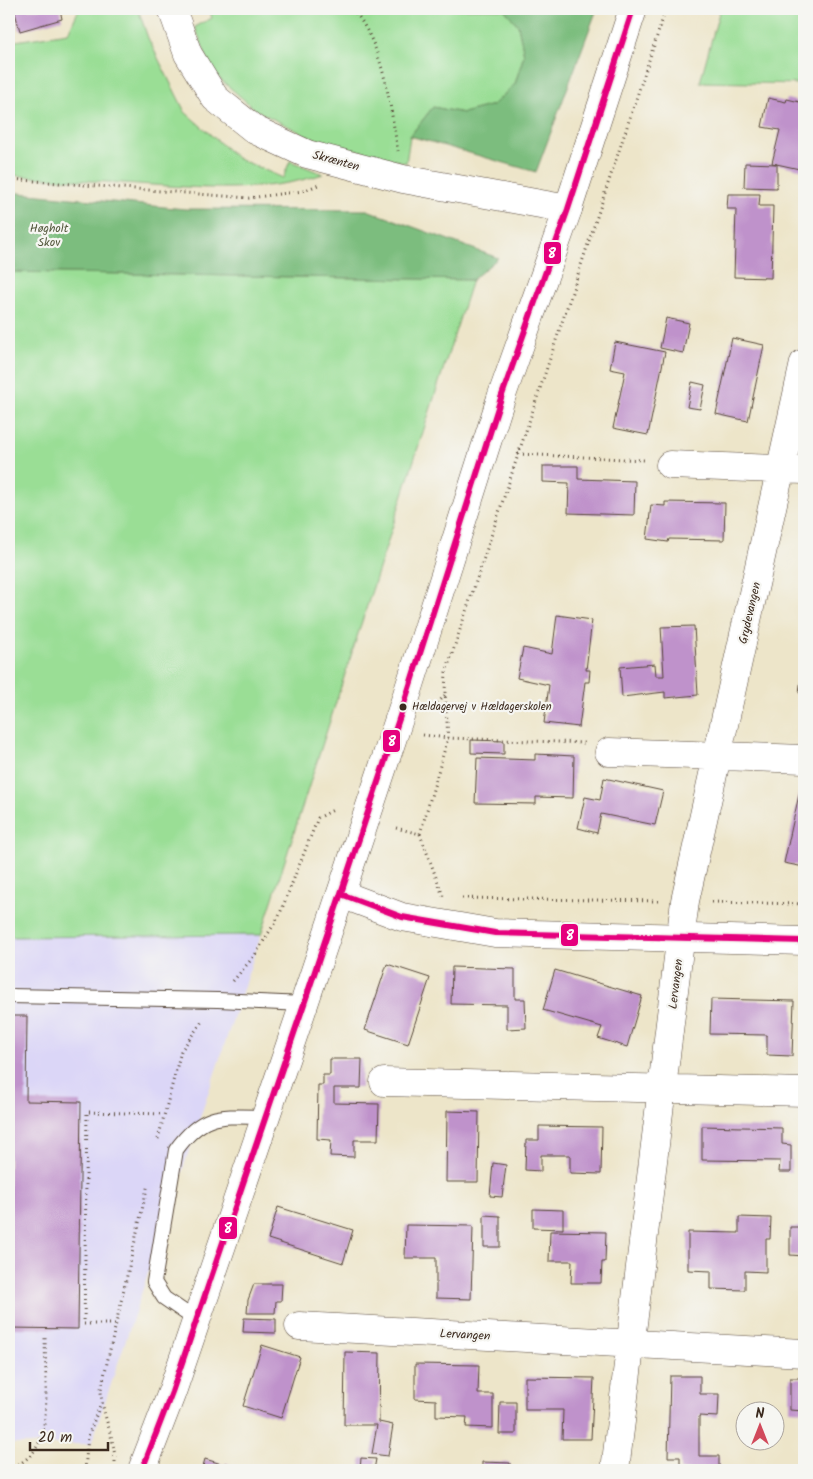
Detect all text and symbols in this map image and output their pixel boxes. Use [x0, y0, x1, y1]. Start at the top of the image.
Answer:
street label: Skrænten [310, 146, 362, 176]
park label: Høgholt Skov [30, 219, 69, 252]
line badge: 8 [543, 241, 562, 265]
text: 8 [548, 243, 557, 265]
street label: Grydevangen [734, 580, 766, 646]
place label: Hældagervej v Hældagerskolen [412, 698, 552, 716]
marker: Hældagervej v Hældagerskolen [398, 702, 408, 712]
line badge: 8 [382, 729, 401, 753]
text: 8 [388, 731, 397, 753]
line badge: 8 [560, 923, 579, 947]
text: 8 [566, 925, 575, 947]
street label: Lervangen [663, 958, 689, 1010]
line badge: 8 [218, 1216, 238, 1240]
text: 8 [224, 1218, 233, 1240]
street label: Lervangen [439, 1324, 491, 1346]
north arrow [736, 1402, 786, 1452]
text: N [756, 1403, 765, 1425]
scale bar [30, 1419, 108, 1451]
text: 20 m [38, 1426, 72, 1450]

